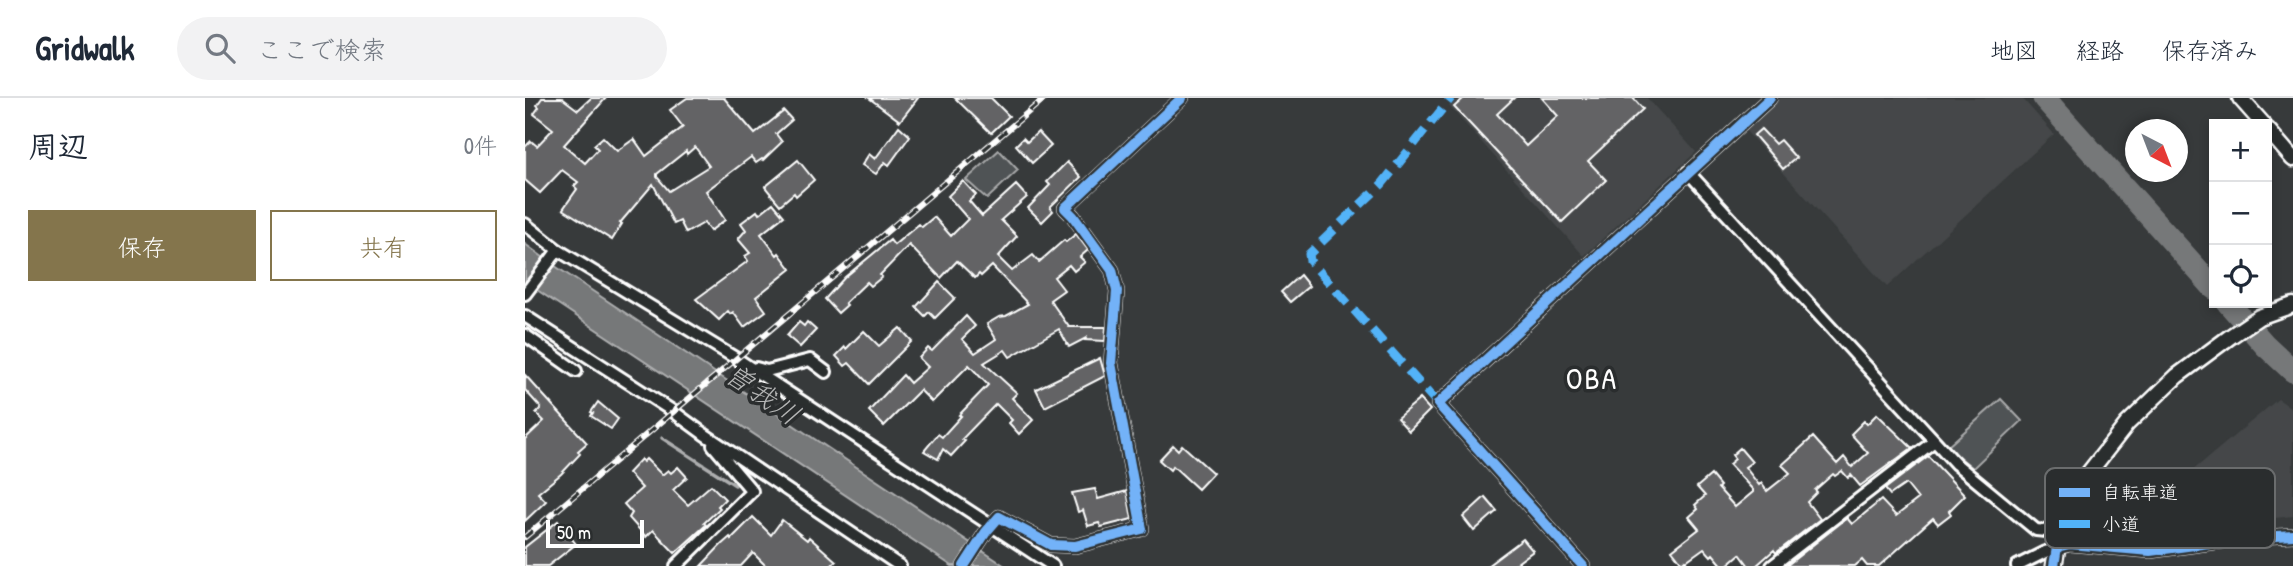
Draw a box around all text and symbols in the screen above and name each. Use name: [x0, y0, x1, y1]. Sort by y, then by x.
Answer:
search box: [177, 17, 667, 80]
text: Gridwalk: [35, 26, 135, 70]
icon: search: [201, 29, 239, 67]
text: ここで検索: [257, 32, 387, 67]
text: 地図: [1990, 34, 2038, 66]
text: 経路: [2076, 34, 2124, 66]
text: 保存済み: [2162, 34, 2258, 66]
north arrow: [2125, 119, 2188, 182]
map controls: [2209, 119, 2272, 308]
button: +: [2209, 119, 2272, 182]
text: 周辺: [28, 126, 88, 166]
text: 0件: [464, 130, 497, 161]
button: −: [2209, 182, 2272, 245]
button: 保存: [28, 210, 256, 281]
button: 共有: [270, 210, 497, 281]
button: locate: [2209, 245, 2272, 308]
water label: 曽我川: [718, 354, 808, 434]
district label: OBA: [1566, 358, 1618, 398]
legend: [2045, 468, 2275, 548]
text: 自転車道: [2102, 479, 2178, 505]
text: 小道: [2102, 511, 2140, 537]
scale bar: [546, 517, 644, 549]
text: 50 m: [557, 519, 591, 545]

